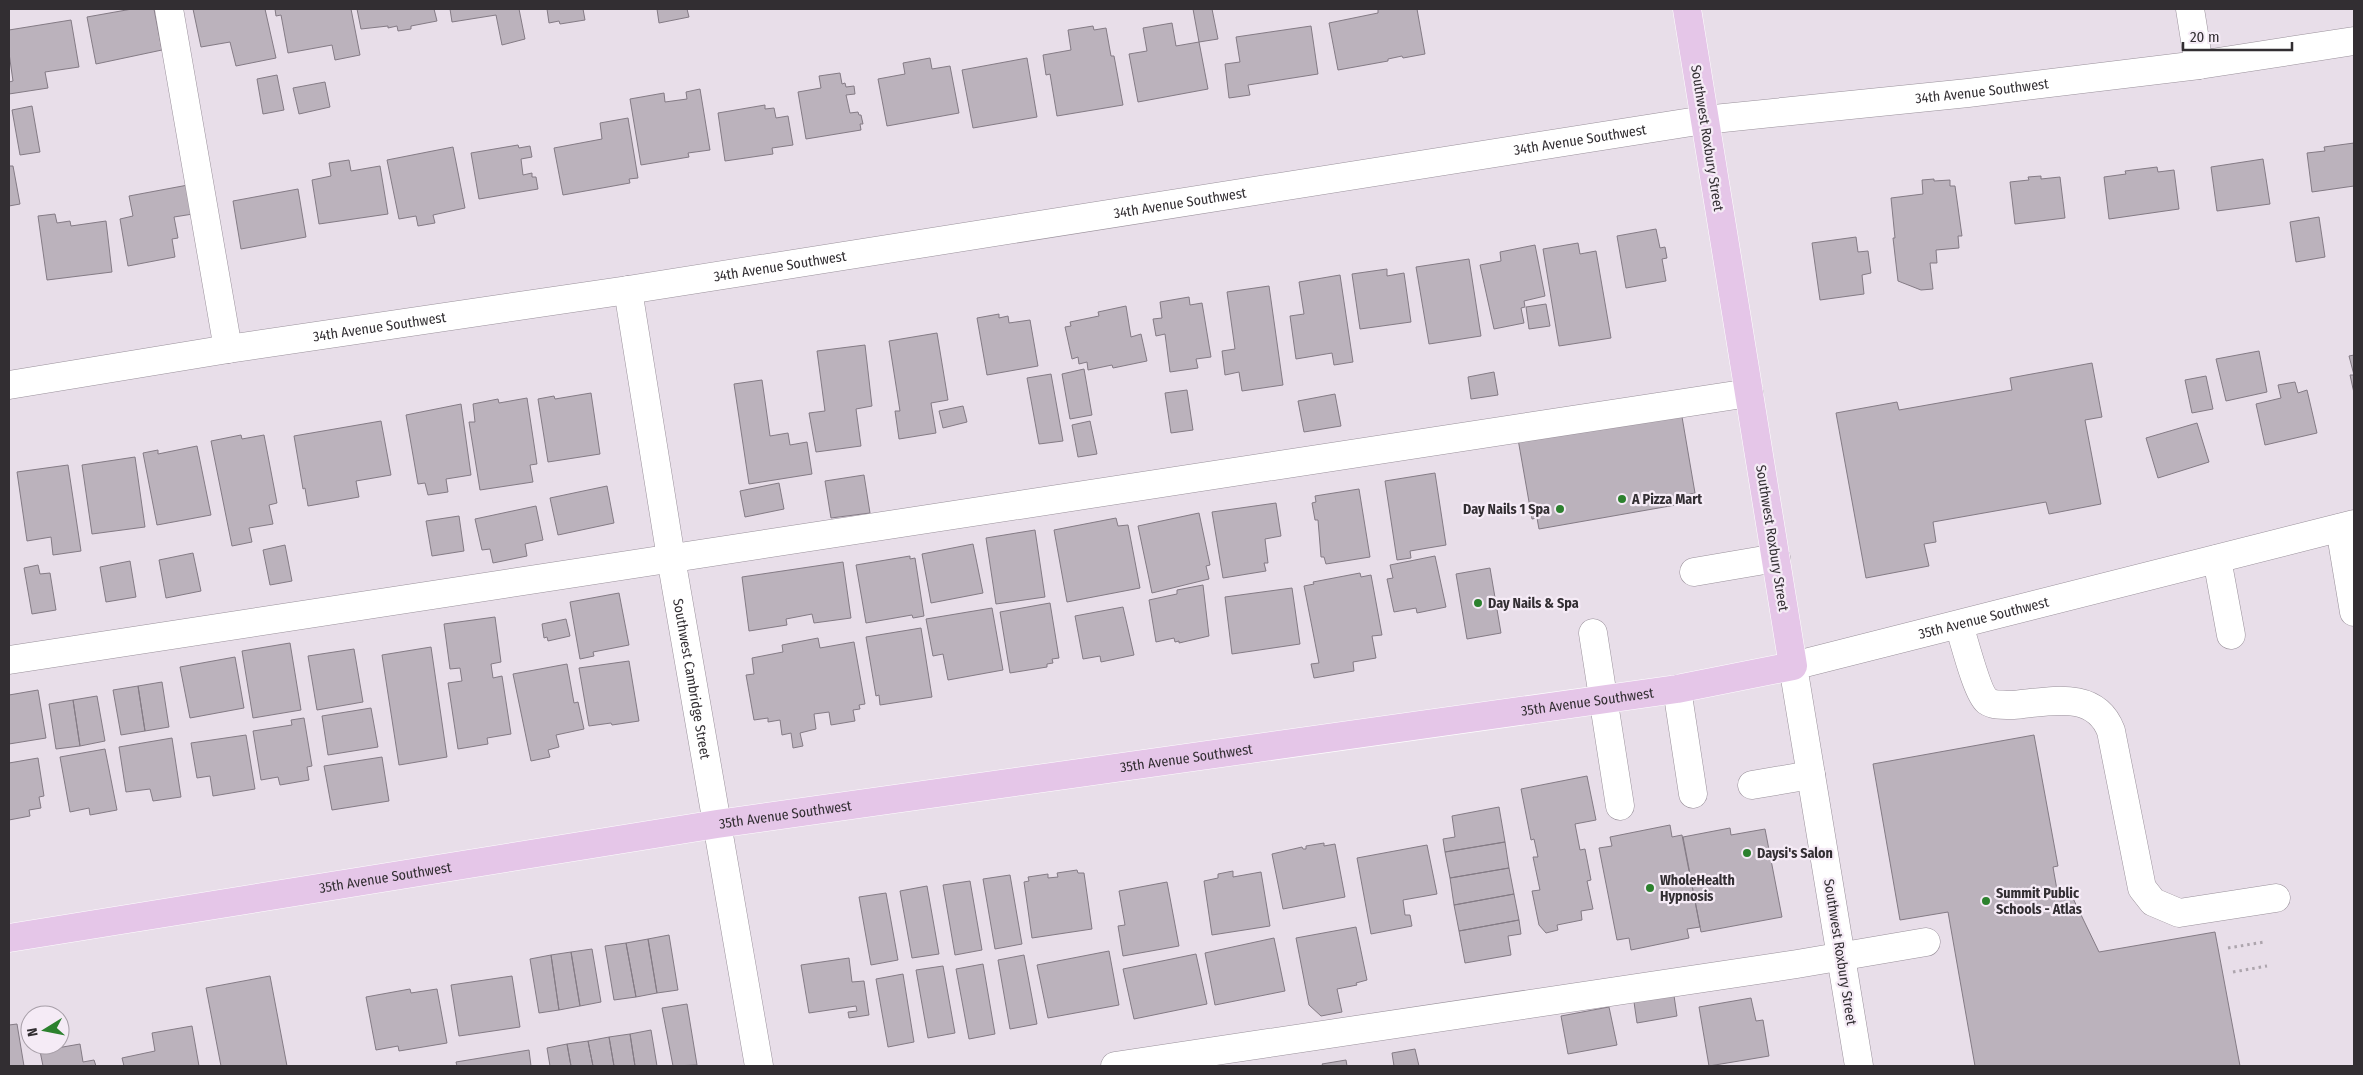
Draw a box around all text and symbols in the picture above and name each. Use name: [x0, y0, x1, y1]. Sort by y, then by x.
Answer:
scale bar: [2183, 20, 2292, 52]
text: 20 m: [2190, 28, 2220, 46]
street label: Southwest Roxbury Street: [1687, 64, 1727, 213]
street label: 34th Avenue Southwest: [1914, 75, 2050, 107]
street label: 34th Avenue Southwest: [1512, 121, 1648, 158]
street label: 34th Avenue Southwest: [1112, 184, 1248, 222]
street label: 34th Avenue Southwest: [712, 247, 848, 285]
street label: 34th Avenue Southwest: [312, 308, 447, 345]
street label: Southwest Roxbury Street: [1752, 464, 1792, 613]
place label: A Pizza Mart: [1631, 491, 1703, 508]
marker: A Pizza Mart: [1616, 493, 1628, 505]
place label: Day Nails 1 Spa: [1463, 501, 1550, 518]
marker: Day Nails 1 Spa: [1554, 503, 1566, 515]
street label: 35th Avenue Southwest: [1917, 593, 2051, 642]
place label: Day Nails & Spa: [1488, 595, 1579, 612]
street label: Southwest Cambridge Street: [670, 597, 714, 761]
marker: Day Nails & Spa: [1472, 597, 1484, 609]
street label: 35th Avenue Southwest: [1520, 684, 1655, 719]
street label: 35th Avenue Southwest: [1119, 740, 1254, 776]
street label: 35th Avenue Southwest: [718, 797, 853, 832]
place label: Daysi's Salon: [1757, 845, 1833, 862]
marker: Daysi's Salon: [1741, 847, 1753, 859]
street label: 35th Avenue Southwest: [318, 858, 453, 896]
place label: WholeHealth Hypnosis: [1660, 872, 1735, 905]
street label: Southwest Roxbury Street: [1820, 878, 1860, 1027]
marker: WholeHealth Hypnosis: [1644, 882, 1656, 894]
place label: Summit Public Schools - Atlas: [1996, 885, 2082, 918]
marker: Summit Public Schools - Atlas: [1980, 895, 1992, 907]
north arrow: [20, 1005, 70, 1055]
text: N: [24, 1027, 42, 1038]

